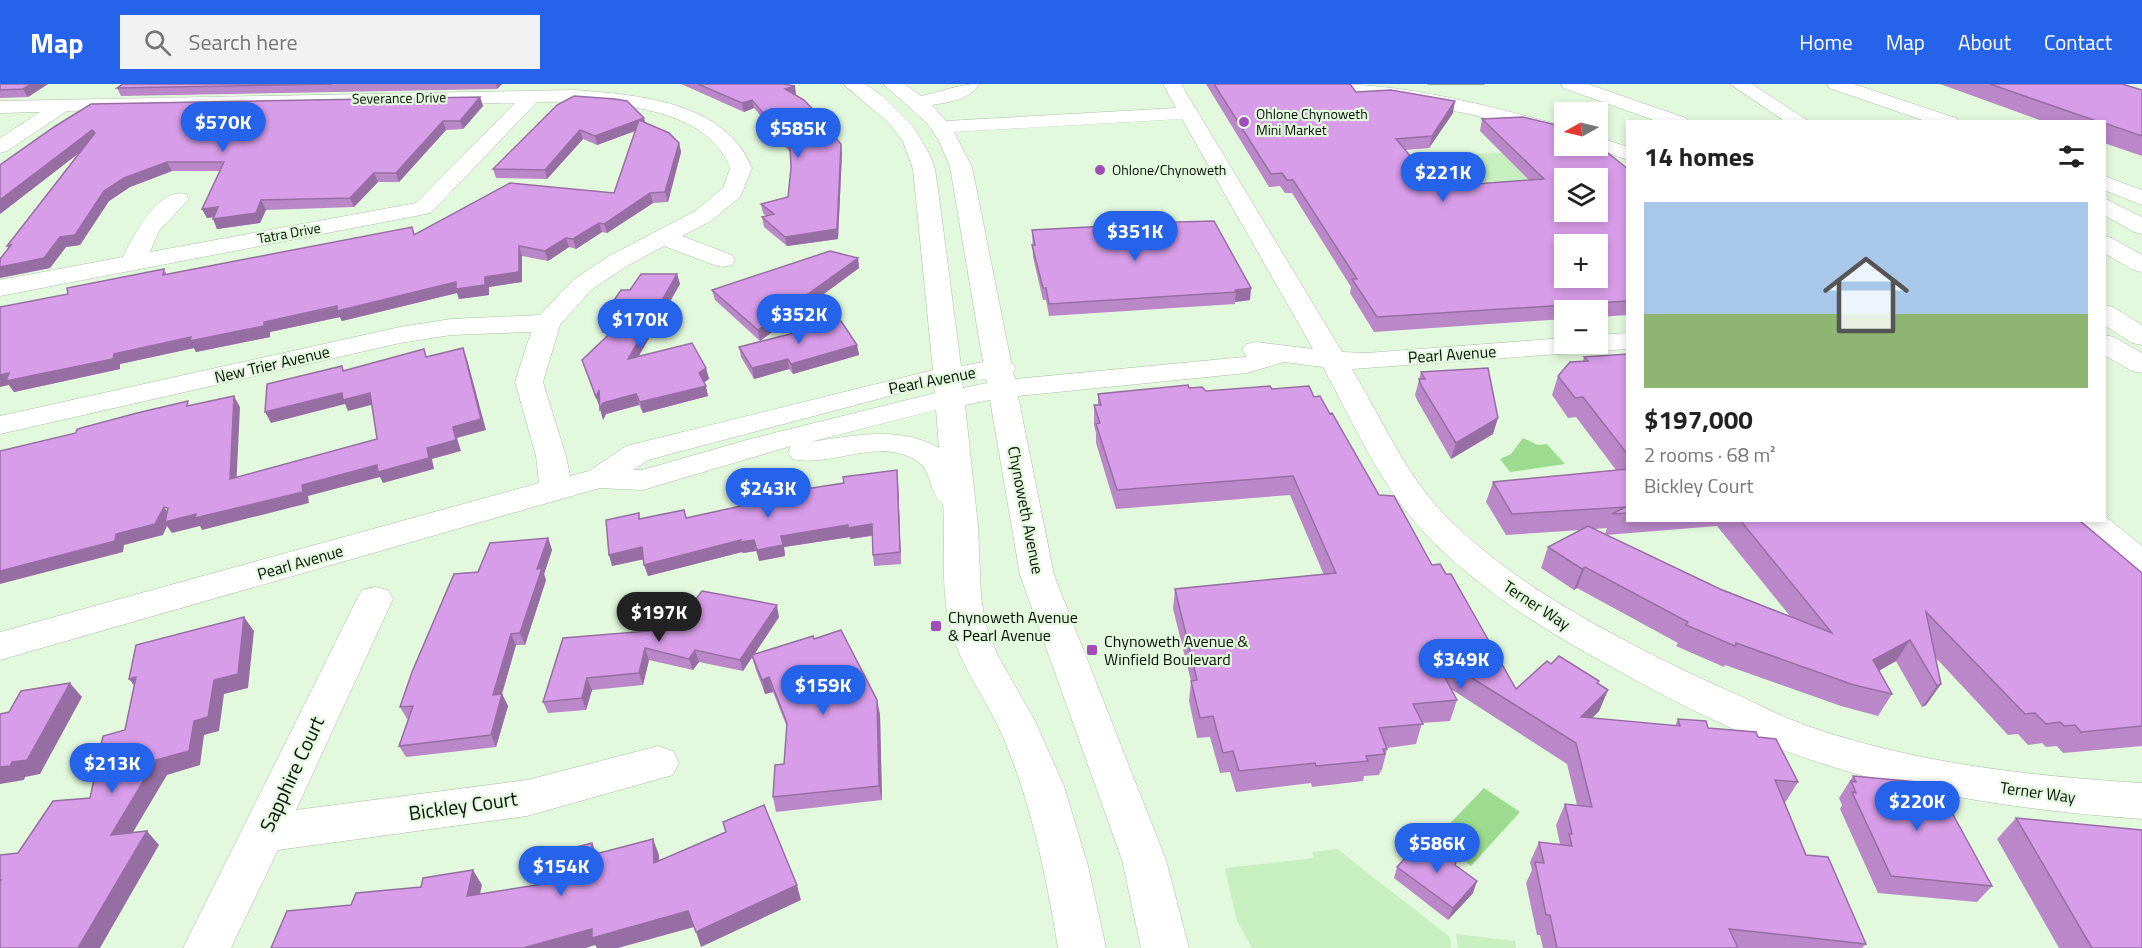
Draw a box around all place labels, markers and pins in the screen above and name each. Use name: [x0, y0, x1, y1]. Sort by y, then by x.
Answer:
pin: $570K: [181, 102, 265, 153]
place label: Ohlone Chynoweth Mini Market: [1256, 103, 1368, 140]
pin: $585K: [756, 108, 840, 159]
marker: Ohlone Chynoweth Mini Market: [1237, 115, 1251, 129]
pin: $221K: [1401, 152, 1485, 203]
place label: Ohlone/Chynoweth: [1112, 159, 1226, 180]
marker: Ohlone/Chynoweth: [1093, 163, 1107, 177]
pin: $351K: [1093, 211, 1177, 262]
pin: $352K: [757, 294, 841, 345]
pin: $170K: [598, 299, 682, 350]
pin: $243K: [726, 468, 810, 519]
pin: $197K: [617, 592, 701, 643]
place label: Chynoweth Avenue & Pearl Avenue: [948, 605, 1078, 647]
marker: Chynoweth Avenue & Pearl Avenue: [929, 619, 943, 633]
place label: Chynoweth Avenue & Winfield Boulevard: [1104, 629, 1248, 671]
pin: $349K: [1419, 639, 1503, 690]
marker: Chynoweth Avenue & Winfield Boulevard: [1085, 643, 1099, 657]
pin: $159K: [781, 665, 865, 716]
pin: $213K: [70, 743, 154, 794]
pin: $220K: [1875, 781, 1959, 832]
pin: $586K: [1395, 823, 1479, 874]
pin: $154K: [519, 846, 603, 897]

